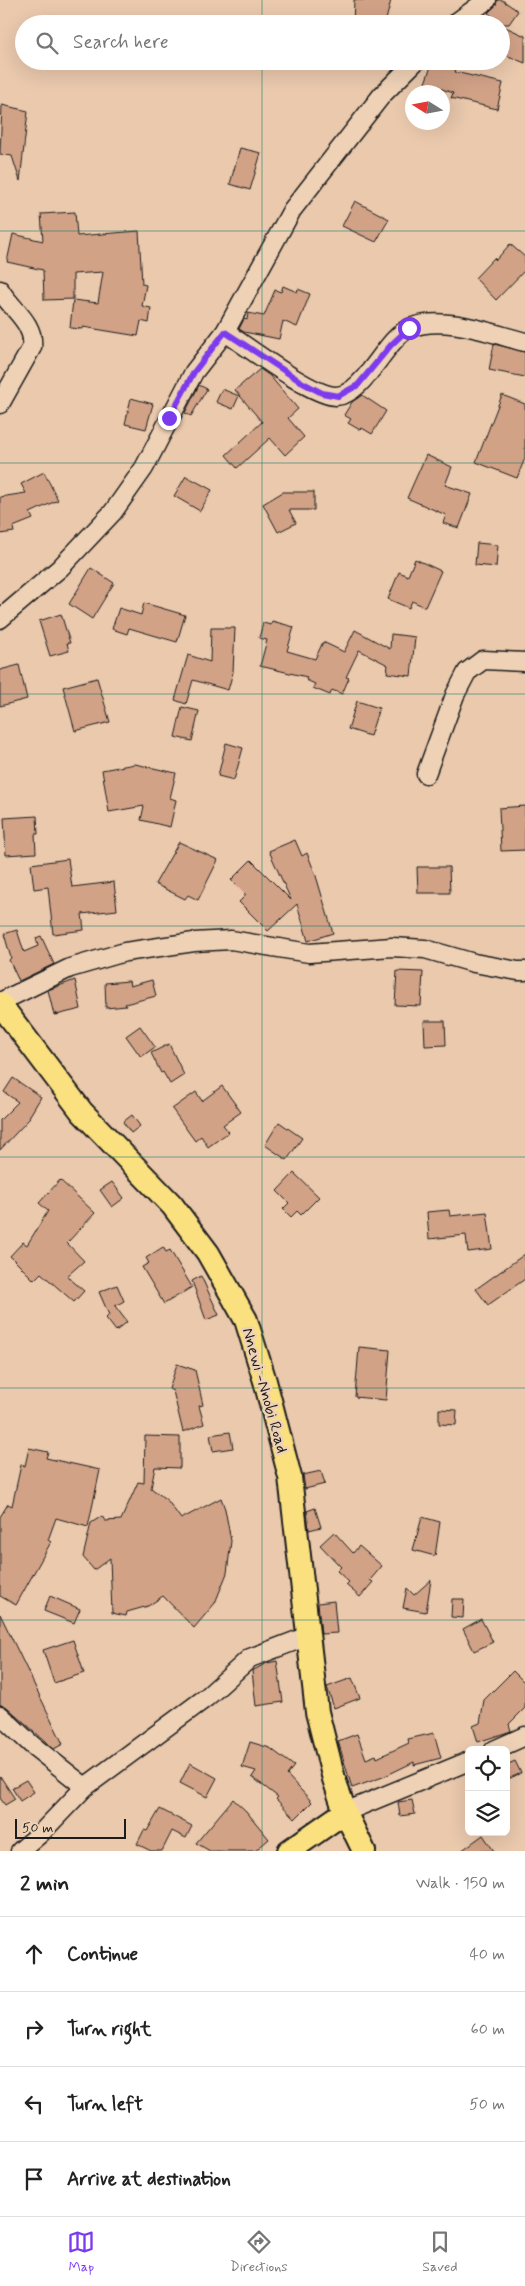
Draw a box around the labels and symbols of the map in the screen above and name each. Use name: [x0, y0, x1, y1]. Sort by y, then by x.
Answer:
north arrow: [405, 85, 450, 130]
route start: [398, 317, 421, 340]
route end: [158, 407, 181, 430]
street label: Nnewi -Nnobi Road: [237, 1325, 292, 1456]
scale bar: [15, 1816, 126, 1839]

